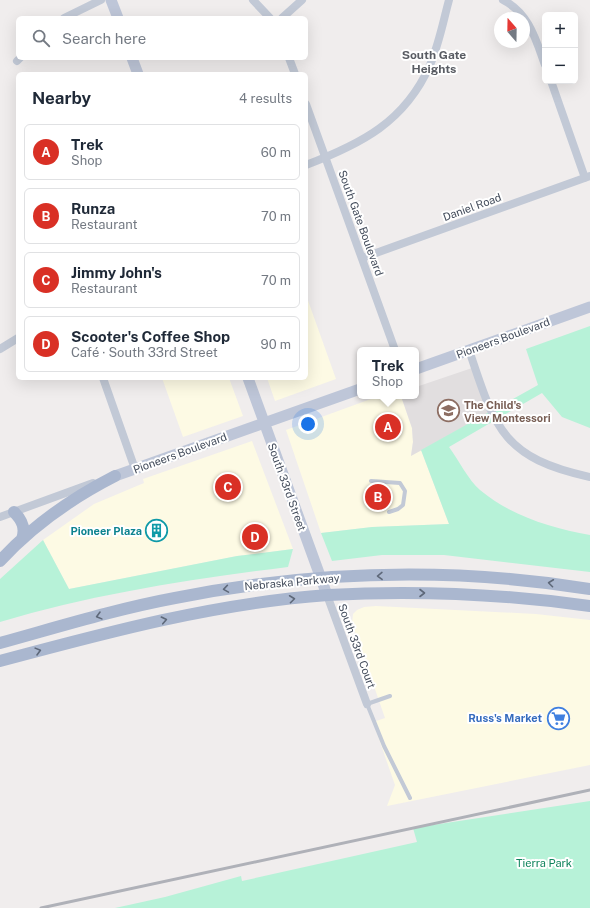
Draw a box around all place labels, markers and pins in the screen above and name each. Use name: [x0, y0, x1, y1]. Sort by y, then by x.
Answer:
school or university icon: The Child's View Montessori: [435, 398, 461, 424]
place label: The Child's View Montessori: [464, 399, 551, 424]
pin: A: [375, 412, 401, 442]
pin: C: [215, 472, 241, 502]
pin: B: [365, 482, 391, 512]
building icon: Pioneer Plaza: [144, 518, 170, 544]
pin: D: [242, 522, 268, 552]
place label: Pioneer Plaza: [71, 525, 142, 537]
supermarket icon: Russ's Market: [545, 705, 571, 731]
place label: Russ's Market: [468, 712, 542, 724]

